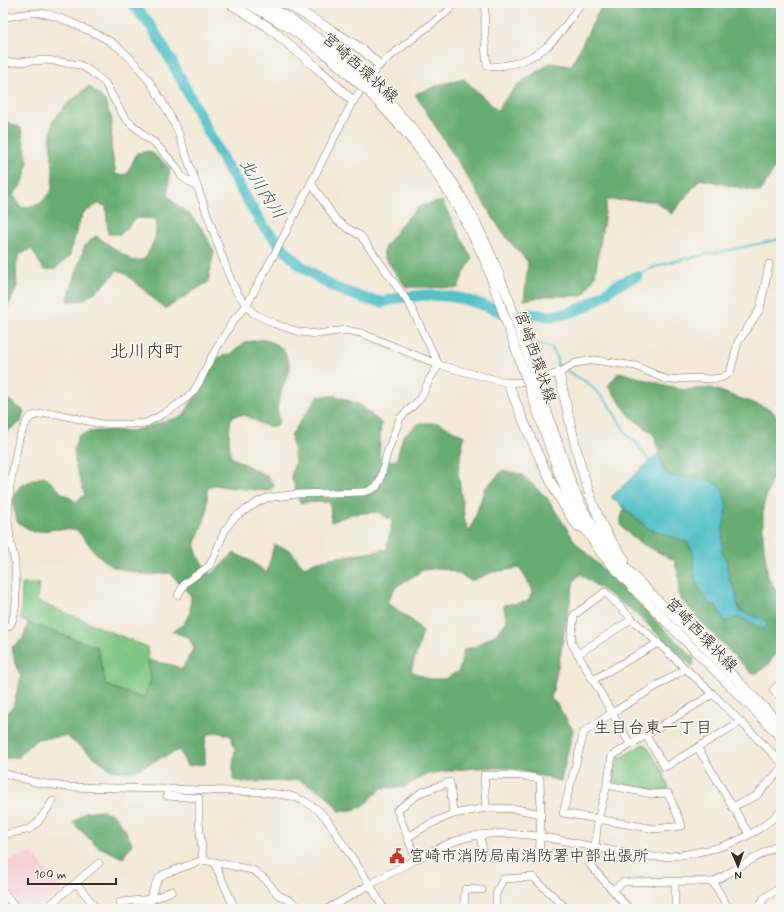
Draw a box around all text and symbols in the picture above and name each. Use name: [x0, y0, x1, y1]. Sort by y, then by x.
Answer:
street label: 宮崎西環状線: [317, 28, 403, 108]
water label: 北川内川: [234, 154, 290, 224]
street label: 宮崎西環状線: [509, 308, 561, 406]
district label: 北川内町: [110, 340, 182, 364]
street label: 宮崎西環状線: [660, 593, 742, 677]
district label: 生目台東一丁目: [594, 717, 713, 739]
place label: 宮崎市消防局南消防署中部出張所: [409, 846, 649, 867]
north arrow: [718, 846, 758, 886]
public building icon: 宮崎市消防局南消防署中部出張所: [388, 847, 406, 865]
scale bar: [28, 860, 116, 886]
text: 100 m: [34, 867, 66, 883]
text: N: [734, 868, 742, 882]

